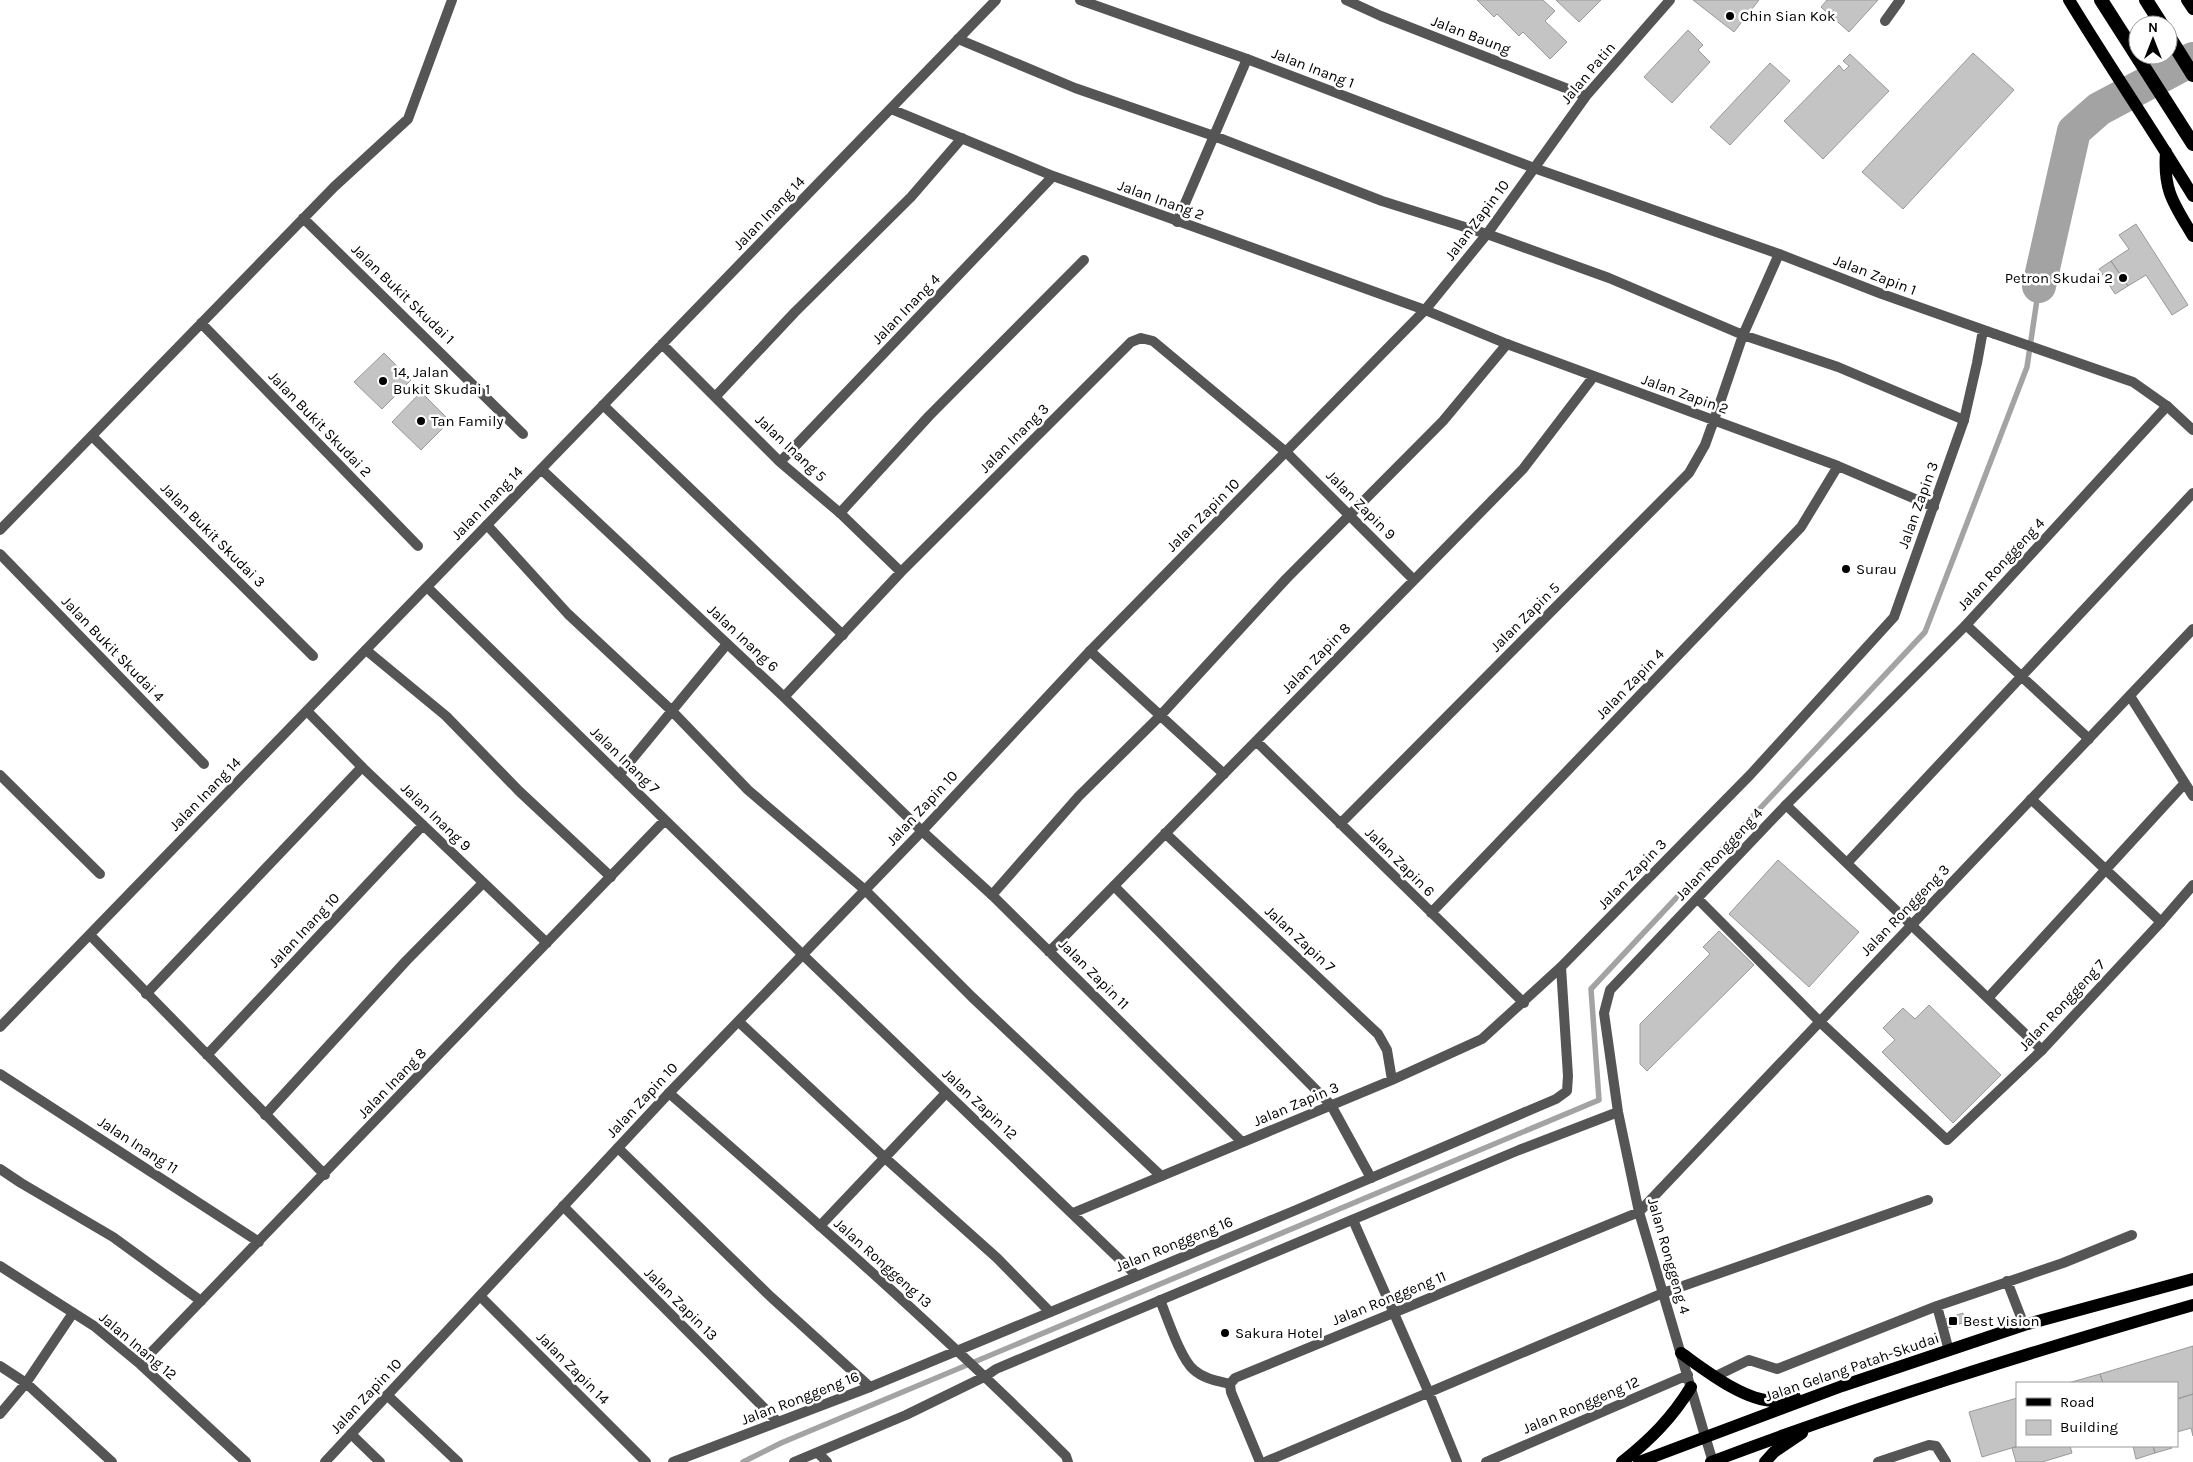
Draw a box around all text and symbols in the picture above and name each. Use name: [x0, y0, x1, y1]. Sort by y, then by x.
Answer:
place label: Chin Sian Kok: [1740, 7, 1836, 25]
marker: Chin Sian Kok: [1724, 10, 1736, 22]
street label: Jalan Baung: [1429, 12, 1514, 59]
north arrow: [2128, 15, 2178, 65]
text: N: [2148, 19, 2158, 36]
street label: Jalan Patin: [1557, 38, 1619, 108]
street label: Jalan Inang 1: [1269, 44, 1357, 92]
street label: Jalan Inang 14: [729, 172, 809, 254]
street label: Jalan Inang 2: [1115, 176, 1207, 224]
street label: Jalan Zapin 10: [1441, 176, 1513, 264]
street label: Jalan Bukit Skudai 1: [348, 240, 458, 348]
street label: Jalan Zapin 1: [1831, 251, 1919, 299]
place label: Petron Skudai 2: [2005, 269, 2113, 287]
street label: Jalan Inang 4: [868, 270, 944, 348]
marker: Petron Skudai 2: [2117, 272, 2129, 284]
place label: 14, Jalan Bukit Skudai 1: [393, 363, 490, 398]
street label: Jalan Bukit Skudai 2: [265, 367, 375, 481]
street label: Jalan Zapin 2: [1639, 370, 1731, 418]
marker: 14, Jalan Bukit Skudai 1: [377, 375, 389, 387]
street label: Jalan Inang 3: [976, 400, 1052, 476]
street label: Jalan Inang 5: [752, 411, 830, 485]
place label: Tan Family: [431, 412, 504, 430]
marker: Tan Family: [415, 415, 427, 427]
street label: Jalan Zapin 3: [1894, 459, 1942, 551]
street label: Jalan Inang 14: [447, 462, 527, 544]
street label: Jalan Zapin 9: [1322, 466, 1400, 544]
street label: Jalan Zapin 10: [1163, 475, 1243, 555]
street label: Jalan Bukit Skudai 3: [157, 479, 269, 591]
street label: Jalan Ronggeng 4: [1954, 514, 2049, 614]
place label: Surau: [1856, 560, 1897, 578]
marker: Surau: [1840, 563, 1852, 575]
street label: Jalan Zapin 5: [1487, 579, 1563, 655]
street label: Jalan Bukit Skudai 4: [58, 592, 169, 706]
street label: Jalan Inang 6: [704, 601, 782, 675]
street label: Jalan Zapin 8: [1278, 619, 1354, 697]
street label: Jalan Zapin 4: [1592, 645, 1668, 723]
street label: Jalan Inang 7: [587, 723, 663, 797]
street label: Jalan Inang 14: [165, 753, 245, 835]
street label: Jalan Zapin 10: [883, 767, 961, 849]
street label: Jalan Inang 9: [397, 779, 475, 855]
street label: Jalan Ronggeng 4: [1672, 804, 1767, 904]
street label: Jalan Zapin 6: [1361, 823, 1439, 901]
street label: Jalan Zapin 3: [1594, 835, 1670, 913]
street label: Jalan Ronggeng 3: [1857, 860, 1953, 960]
street label: Jalan Inang 10: [265, 889, 343, 971]
street label: Jalan Zapin 7: [1261, 902, 1339, 976]
street label: Jalan Zapin 11: [1055, 935, 1133, 1013]
street label: Jalan Ronggeng 7: [2015, 955, 2109, 1055]
street label: Jalan Inang 8: [354, 1044, 430, 1122]
street label: Jalan Zapin 10: [603, 1059, 681, 1141]
street label: Jalan Zapin 12: [939, 1065, 1021, 1143]
street label: Jalan Zapin 3: [1250, 1078, 1342, 1130]
street label: Jalan Inang 11: [95, 1112, 181, 1178]
street label: Jalan Ronggeng 4: [1644, 1196, 1694, 1317]
street label: Jalan Ronggeng 16: [1113, 1212, 1235, 1276]
street label: Jalan Ronggeng 13: [830, 1214, 936, 1312]
street label: Jalan Zapin 13: [641, 1264, 721, 1344]
street label: Jalan Ronggeng 11: [1329, 1267, 1449, 1329]
street label: Jalan Inang 12: [96, 1308, 180, 1384]
place label: Best Vision: [1963, 1312, 2040, 1330]
marker: Best Vision: [1947, 1315, 1959, 1327]
place label: Sakura Hotel: [1235, 1324, 1323, 1342]
marker: Sakura Hotel: [1219, 1327, 1231, 1339]
street label: Jalan Zapin 14: [533, 1328, 614, 1409]
street label: Jalan Gelang Patah-Skudai: [1762, 1329, 1942, 1405]
street label: Jalan Zapin 10: [327, 1355, 405, 1437]
street label: Jalan Ronggeng 16: [738, 1367, 862, 1429]
street label: Jalan Ronggeng 12: [1520, 1372, 1642, 1438]
legend: [2016, 1382, 2178, 1447]
text: Road: [2060, 1393, 2095, 1411]
text: Building: [2060, 1418, 2118, 1436]

